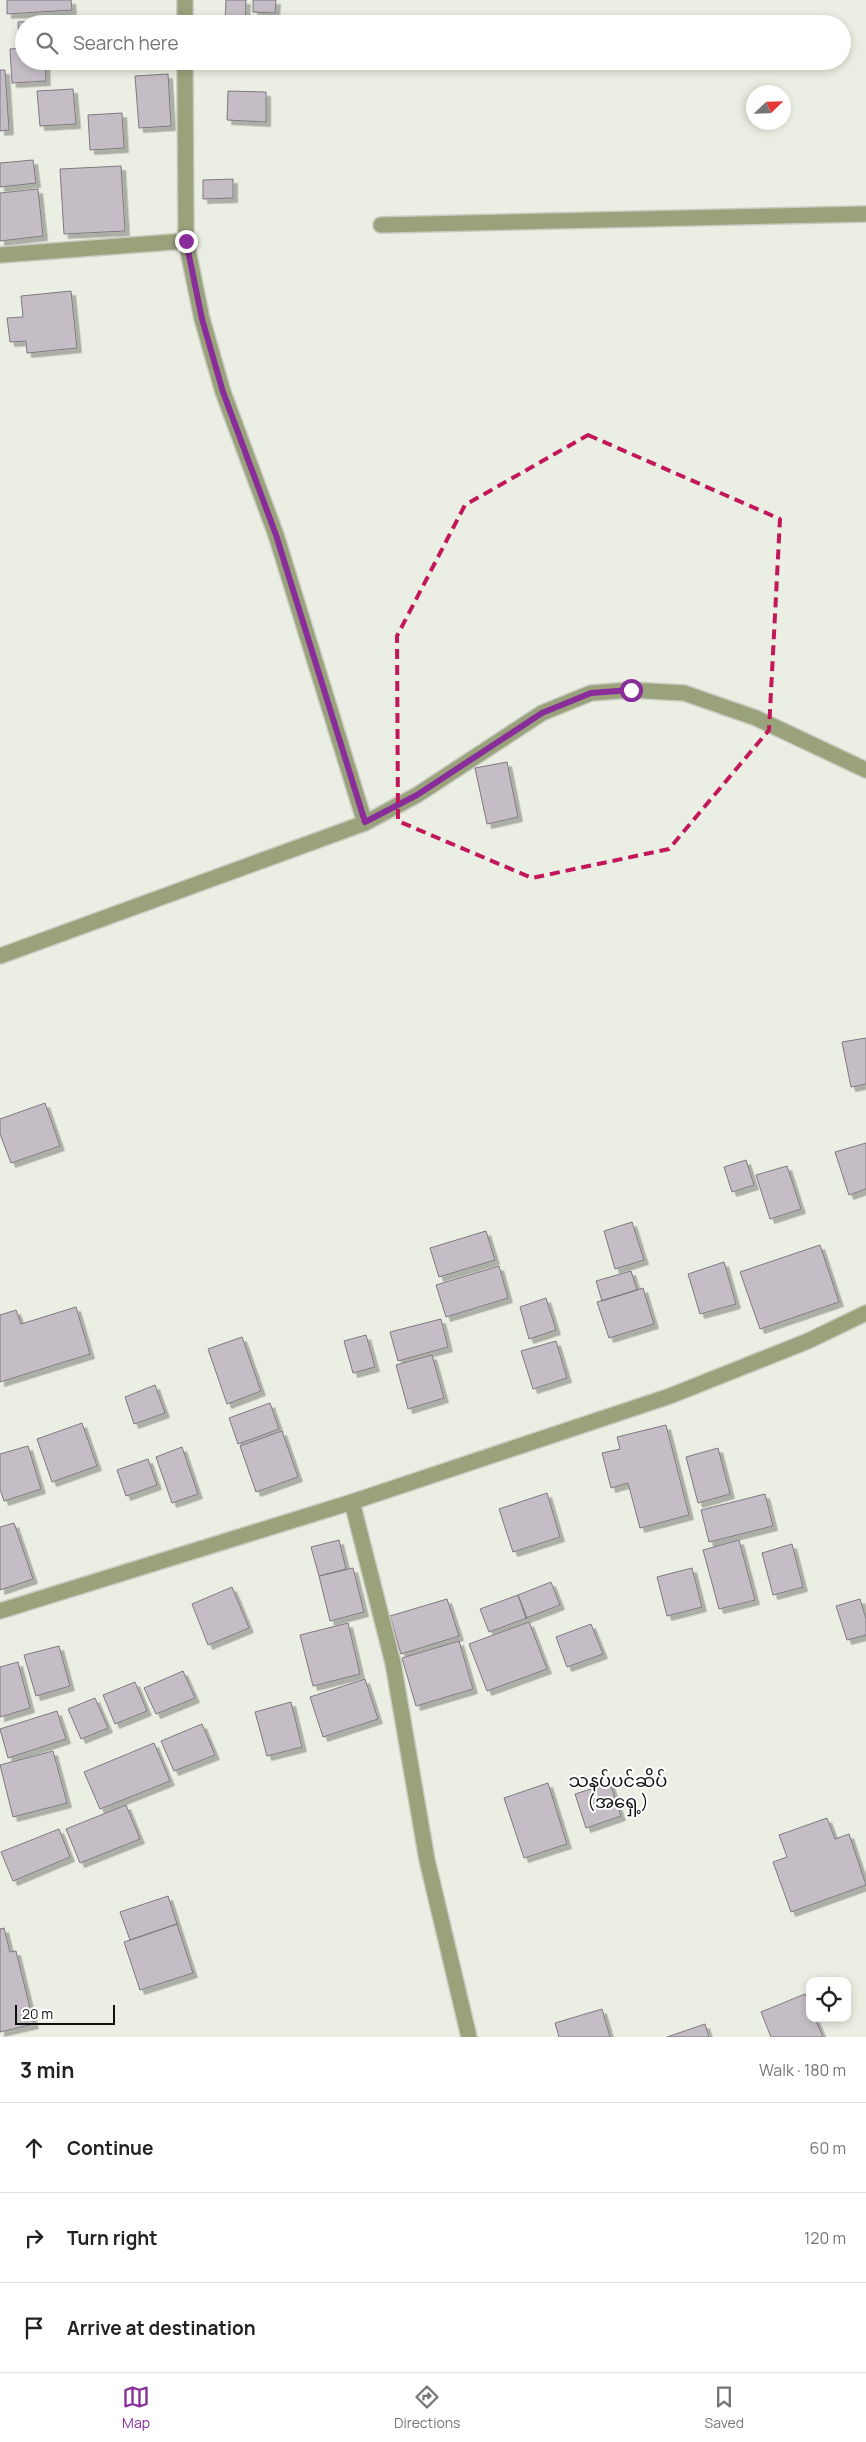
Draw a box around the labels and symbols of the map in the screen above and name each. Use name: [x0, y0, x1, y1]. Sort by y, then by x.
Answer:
north arrow: [746, 85, 791, 130]
route end: [175, 230, 198, 253]
route start: [620, 679, 643, 702]
district label: သနပ်ပင်ဆိပ် (အရှေ့): [568, 1767, 668, 1817]
scale bar: [15, 2002, 115, 2025]

